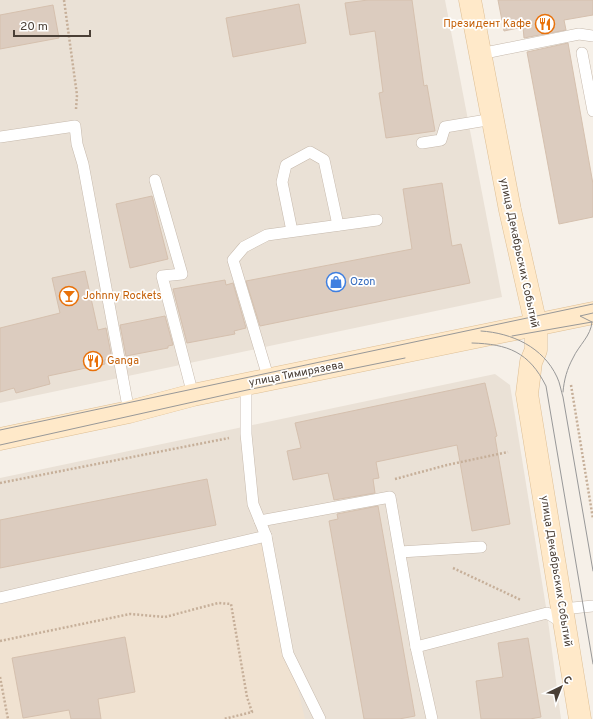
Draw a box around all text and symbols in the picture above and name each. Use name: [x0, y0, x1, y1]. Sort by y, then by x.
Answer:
scale bar: [14, 12, 90, 38]
restaurant icon: Президент Кафе: [534, 13, 556, 35]
place label: Президент Кафе: [443, 17, 531, 31]
text: 20 m: [20, 19, 48, 35]
street label: улица Декабрьских Событий: [496, 177, 542, 329]
shop icon: Ozon: [325, 271, 347, 293]
place label: Ozon: [350, 275, 376, 289]
bar icon: Johnny Rockets: [58, 285, 80, 307]
place label: Johnny Rockets: [83, 289, 162, 303]
restaurant icon: Ganga: [82, 350, 104, 372]
place label: Ganga: [107, 354, 139, 368]
street label: улица Тимирязева: [248, 358, 345, 390]
street label: улица Декабрьских Событий: [537, 494, 575, 648]
north arrow: [541, 667, 581, 707]
text: С: [560, 673, 574, 688]

